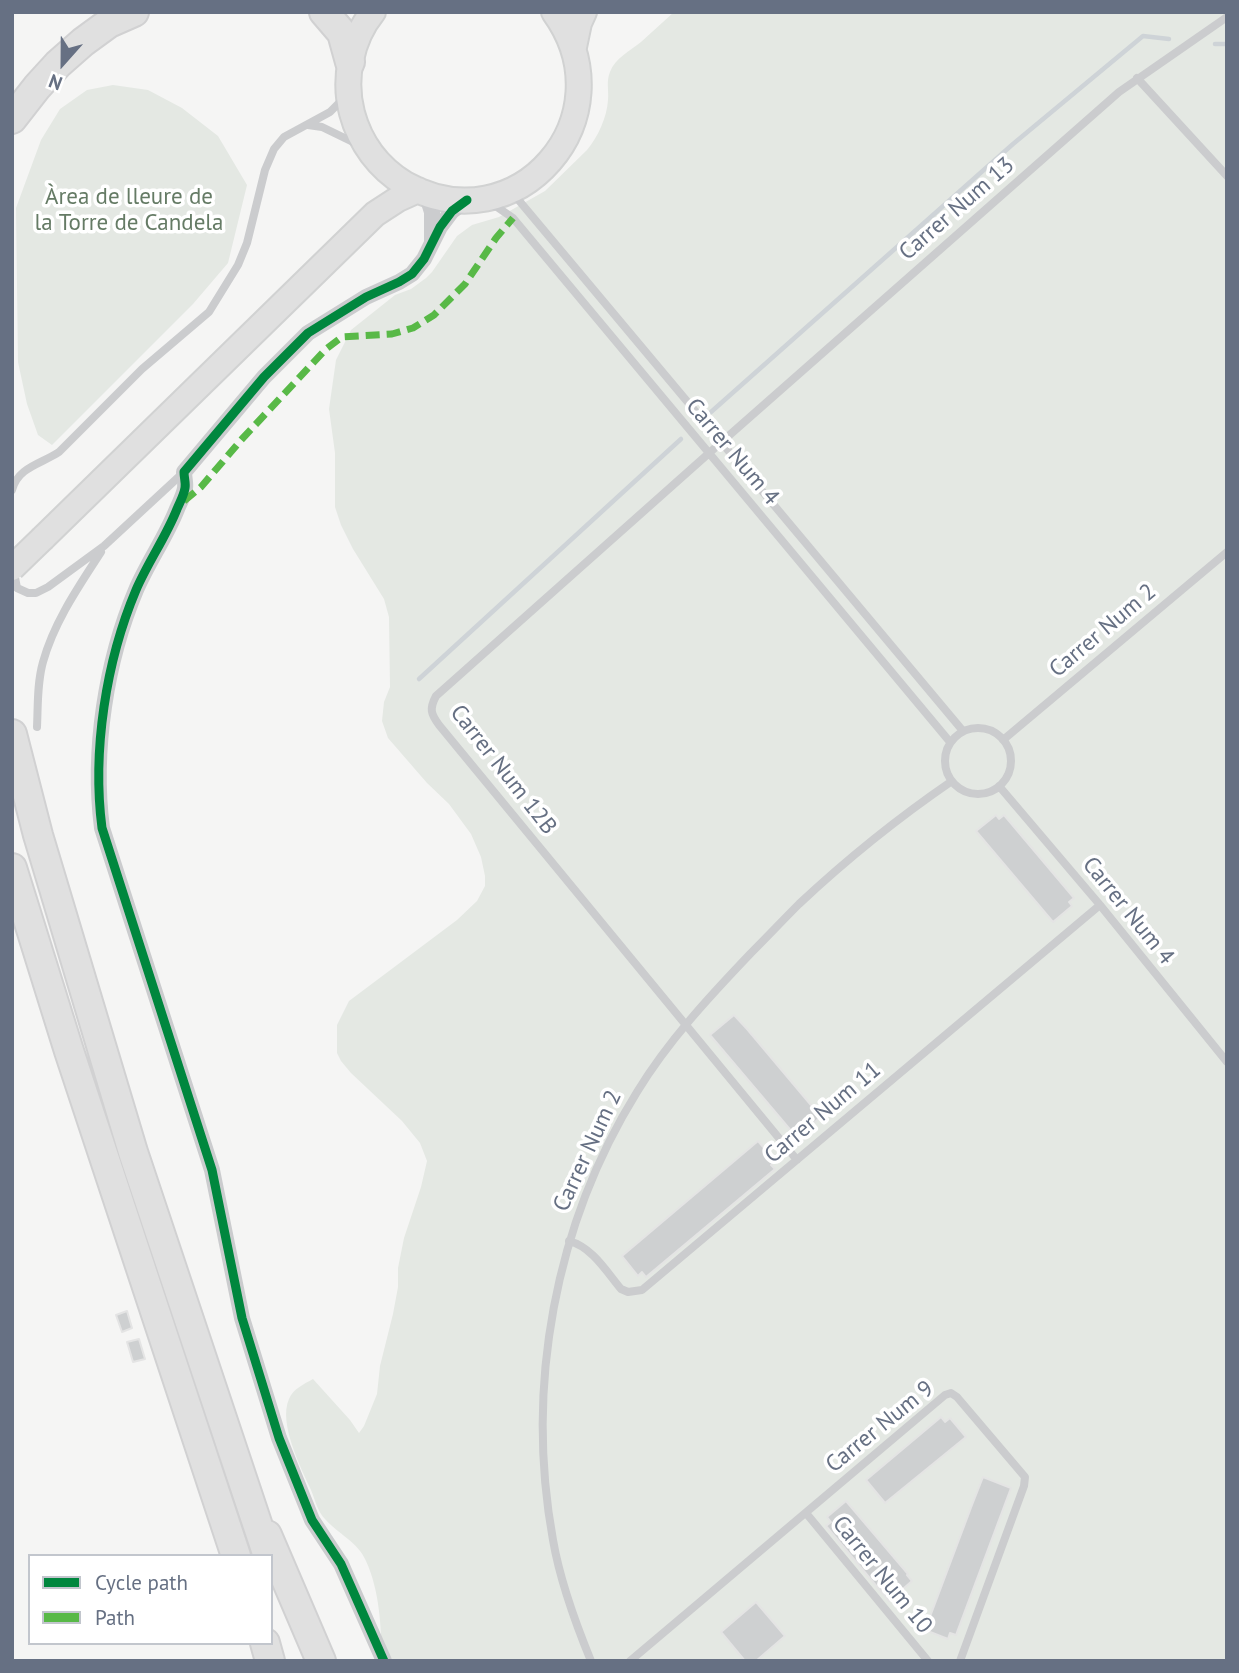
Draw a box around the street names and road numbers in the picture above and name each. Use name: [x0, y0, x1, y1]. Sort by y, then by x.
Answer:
street label: Carrer Num 13: [894, 152, 1020, 266]
street label: Carrer Num 4: [679, 393, 785, 511]
street label: Carrer Num 2: [1044, 578, 1162, 684]
street label: Carrer Num 12B: [444, 700, 562, 840]
street label: Carrer Num 4: [1076, 852, 1180, 970]
street label: Carrer Num 11: [759, 1056, 887, 1170]
street label: Carrer Num 2: [548, 1086, 628, 1216]
street label: Carrer Num 9: [821, 1375, 939, 1479]
street label: Carrer Num 10: [826, 1511, 938, 1639]

